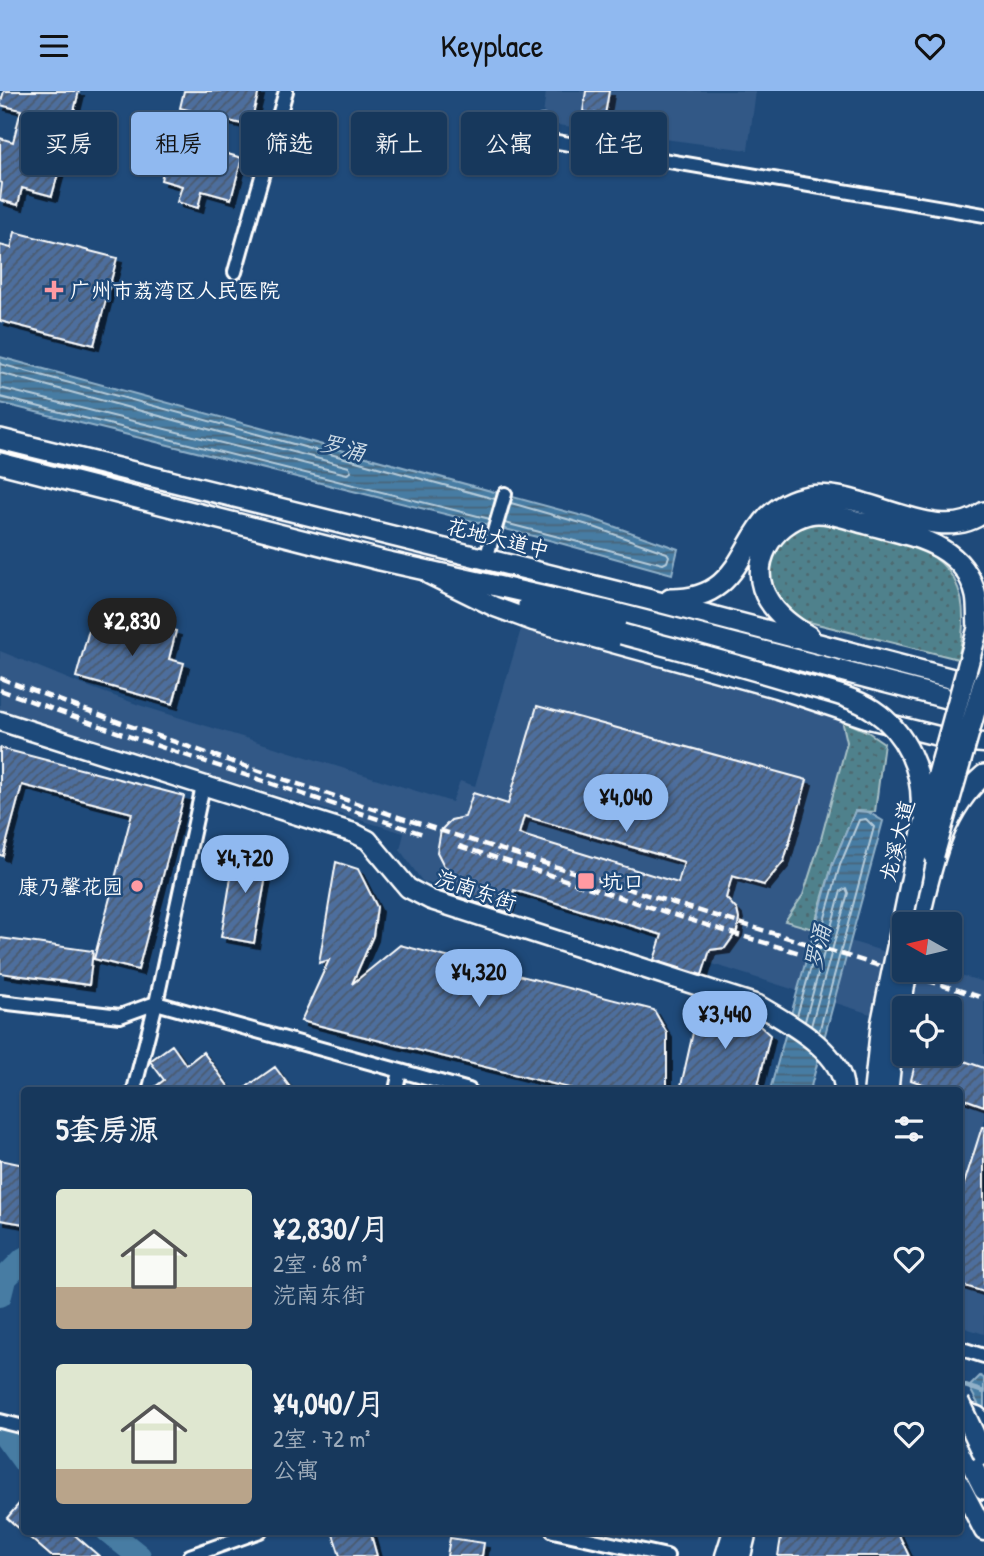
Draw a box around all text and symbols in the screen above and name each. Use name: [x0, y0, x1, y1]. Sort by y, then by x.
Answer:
text: Keyplace: [441, 24, 543, 67]
icon: menu: [35, 27, 73, 65]
icon: heart: [911, 27, 949, 65]
chip: 买房: [21, 112, 117, 175]
chip: 租房: [131, 112, 227, 175]
chip: 筛选: [241, 112, 337, 175]
chip: 新上: [351, 112, 447, 175]
chip: 公寓: [461, 112, 557, 175]
chip: 住宅: [571, 112, 667, 175]
place label: 广州市荔湾区人民医院: [70, 276, 280, 305]
marker: 广州市荔湾区人民医院: [44, 280, 64, 300]
water label: 罗涌: [317, 426, 370, 468]
street label: 花地大道中: [444, 511, 552, 565]
pin: ¥2,830: [75, 599, 189, 658]
text: ¥2,830: [104, 605, 160, 636]
pin: ¥4,040: [569, 775, 683, 834]
text: ¥4,040: [599, 781, 653, 812]
street label: 龙溪大道: [873, 797, 921, 885]
pin: ¥4,720: [188, 835, 302, 895]
text: ¥4,720: [217, 842, 273, 873]
street label: 浣南东街: [432, 863, 520, 917]
place label: 坑口: [602, 867, 644, 896]
marker: 坑口: [576, 871, 596, 891]
place label: 康乃馨花园: [18, 872, 123, 901]
marker: 康乃馨花园: [129, 878, 145, 894]
north arrow: [892, 912, 962, 982]
map controls: [892, 912, 962, 1066]
water label: 罗涌: [796, 920, 838, 973]
pin: ¥4,320: [422, 949, 536, 1009]
text: ¥4,320: [451, 956, 507, 987]
pin: ¥3,440: [668, 991, 782, 1051]
button: locate: [892, 996, 962, 1066]
text: ¥3,440: [698, 998, 752, 1029]
text: 5套房源: [56, 1109, 159, 1149]
icon: filters: [890, 1110, 928, 1148]
text: ¥2,830/月: [273, 1208, 390, 1248]
icon: home: [112, 1217, 196, 1301]
icon: heart: [890, 1240, 928, 1278]
text: 2室 · 68 m²: [273, 1248, 367, 1279]
text: 浣南东街: [273, 1279, 365, 1310]
text: ¥4,040/月: [273, 1383, 385, 1423]
icon: home: [112, 1392, 196, 1476]
icon: heart: [890, 1415, 928, 1453]
text: 2室 · 72 m²: [273, 1423, 370, 1454]
text: 公寓: [273, 1454, 319, 1485]

